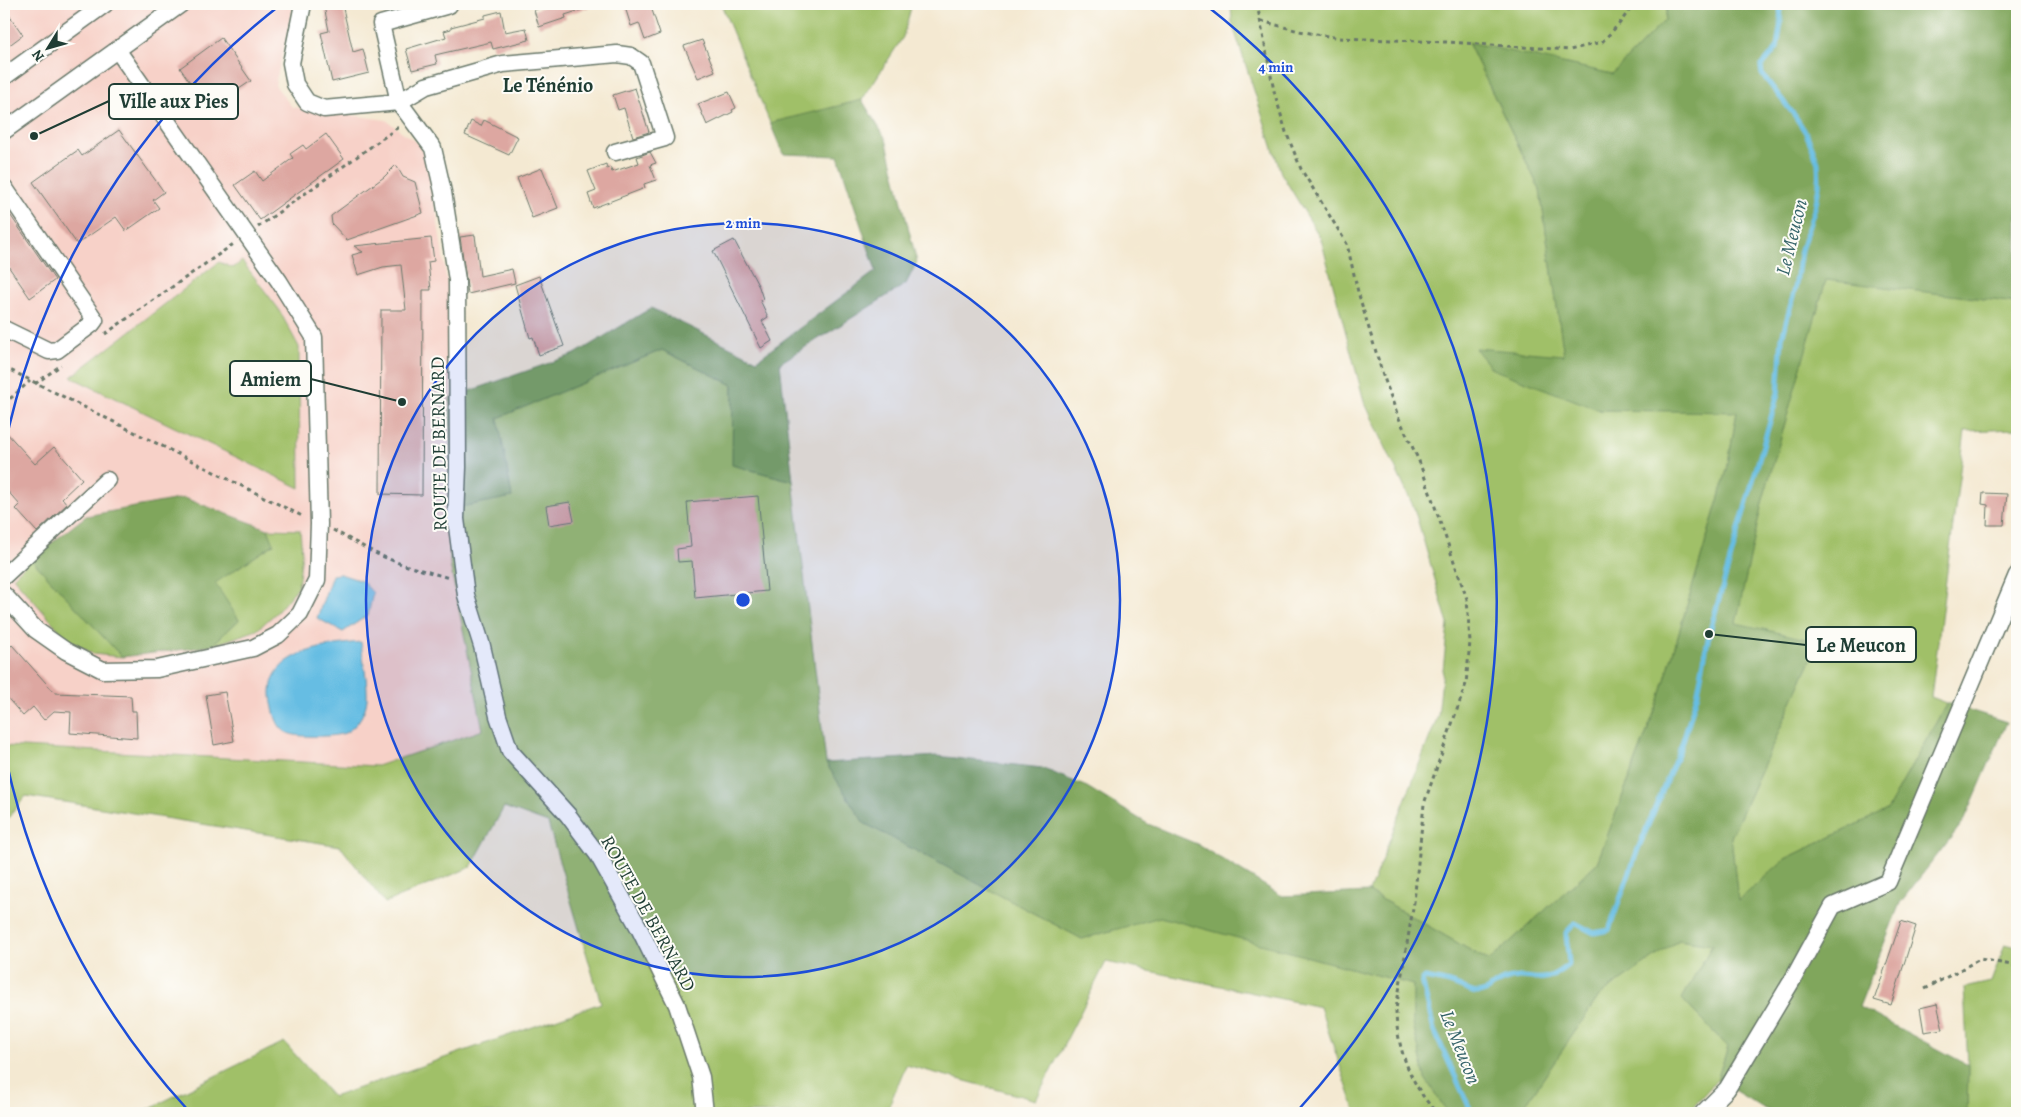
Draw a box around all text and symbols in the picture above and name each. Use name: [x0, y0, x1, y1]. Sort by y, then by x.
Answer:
north arrow: [22, 22, 72, 72]
text: N: [27, 46, 49, 65]
text: 4 min: [1258, 57, 1294, 77]
district label: Le Ténénio: [503, 72, 593, 99]
callout: Ville aux Pies: [109, 84, 238, 119]
text: Ville aux Pies: [118, 88, 229, 115]
water label: Le Meucon: [1769, 196, 1814, 278]
text: 2 min: [725, 213, 761, 233]
street label: ROUTE DE BERNARD: [424, 356, 454, 532]
callout: Amiem: [230, 361, 311, 396]
text: Amiem: [240, 366, 302, 393]
centre of rings: [734, 591, 752, 609]
callout: Le Meucon: [1806, 627, 1916, 662]
text: Le Meucon: [1816, 632, 1906, 659]
street label: ROUTE DE BERNARD: [594, 831, 702, 996]
water label: Le Meucon: [1433, 1006, 1488, 1088]

